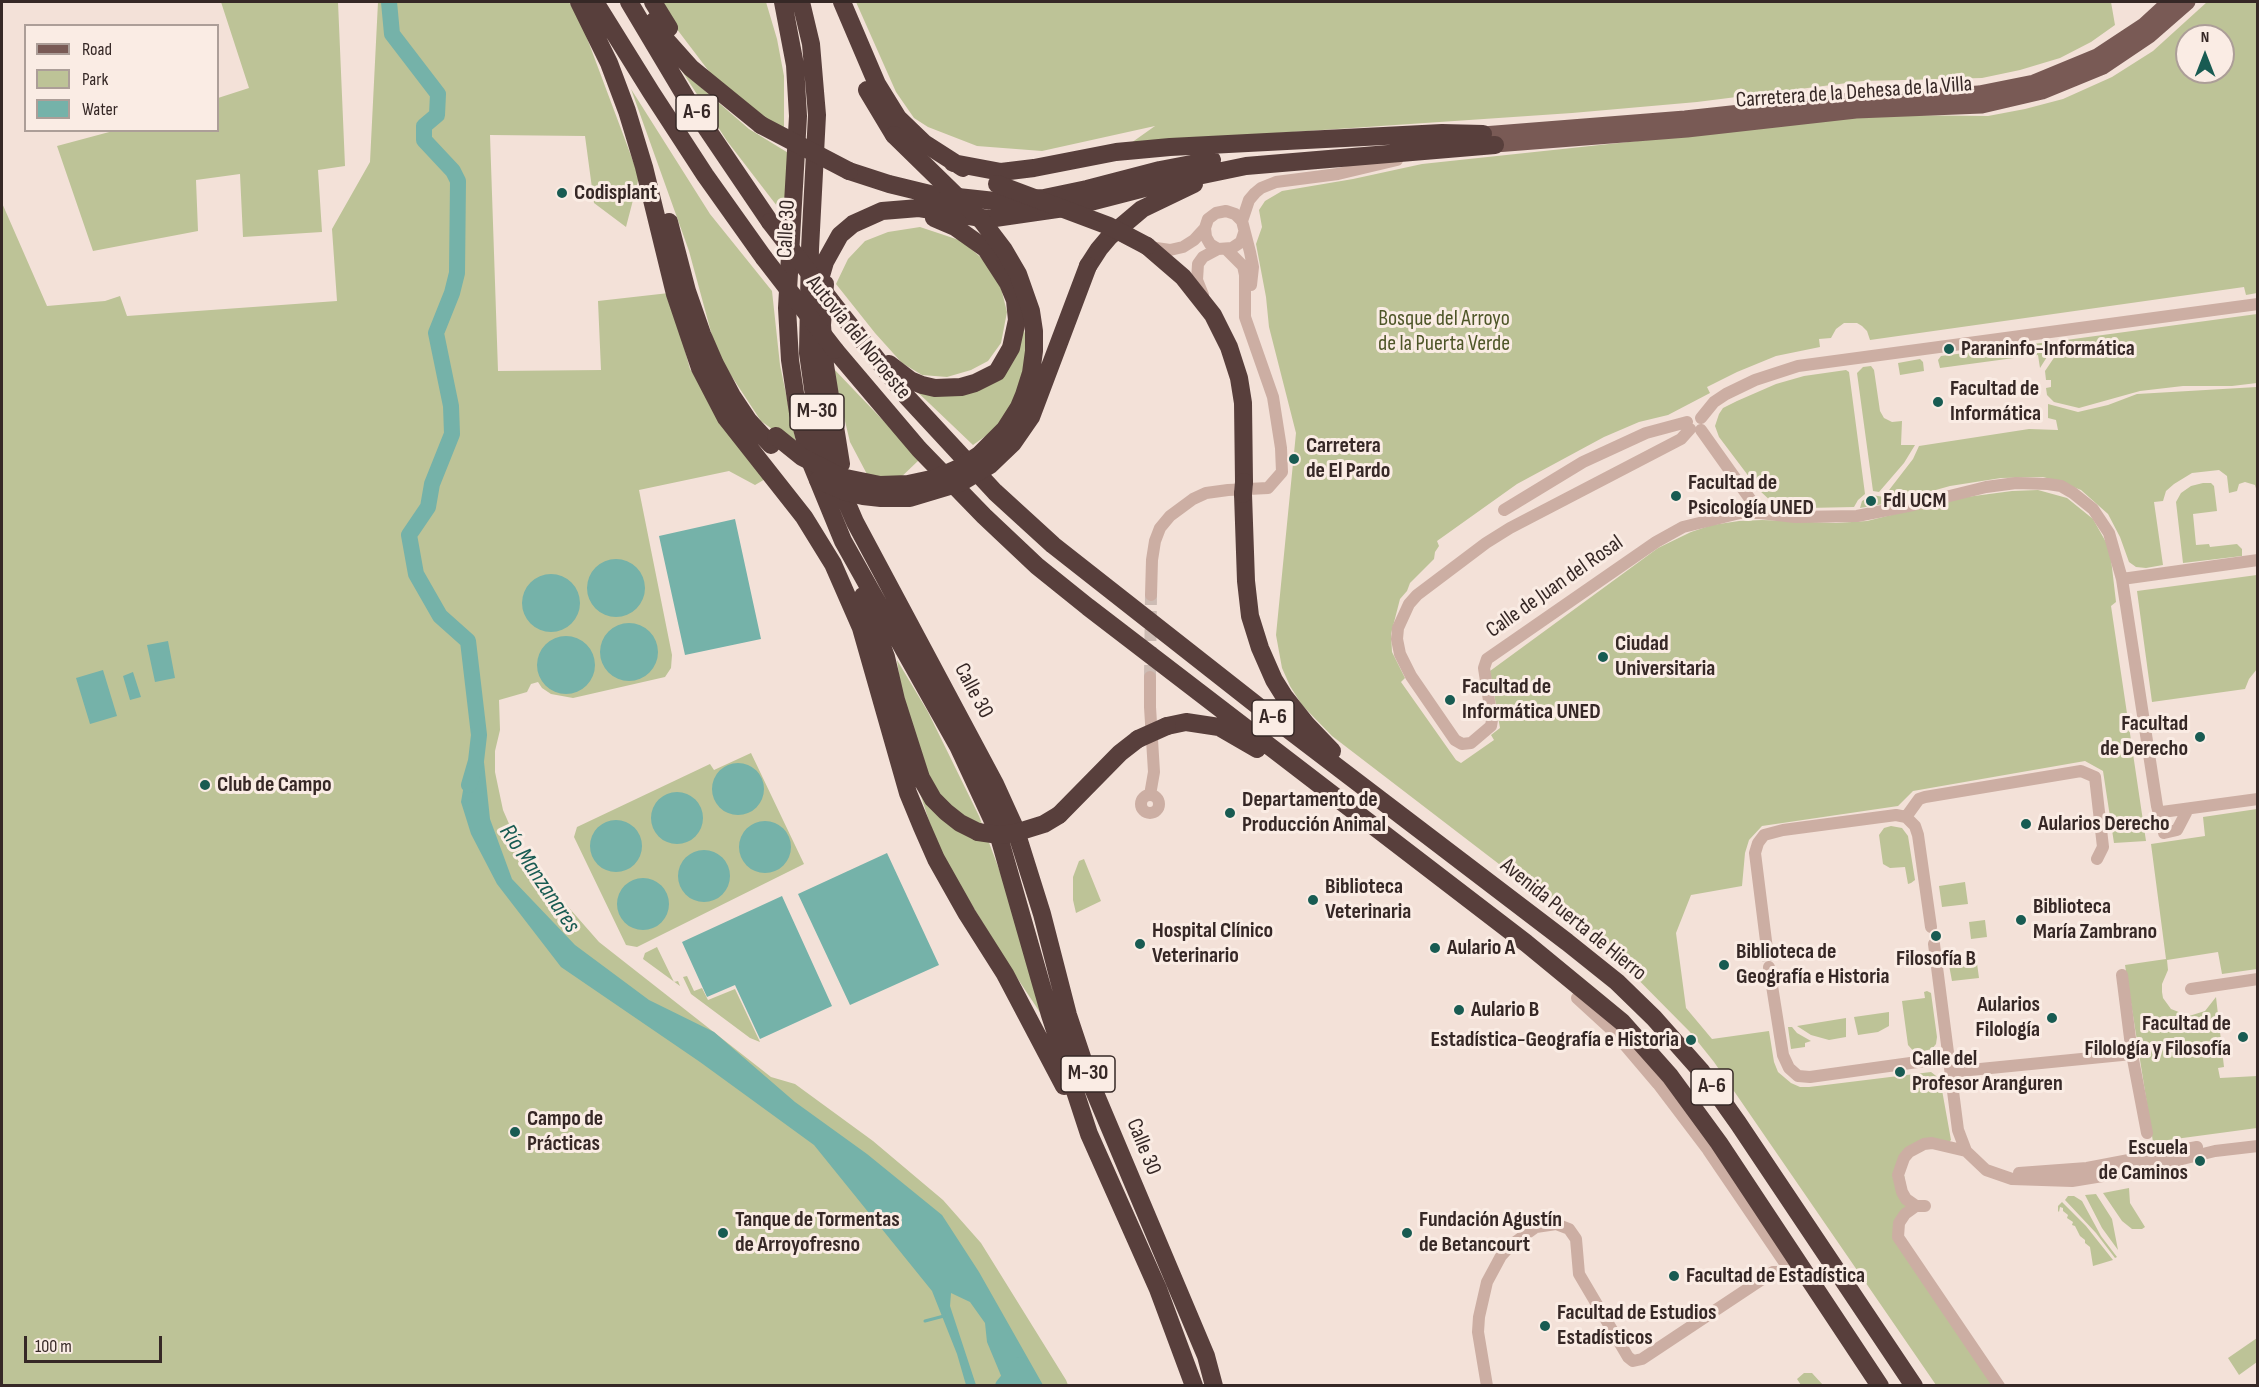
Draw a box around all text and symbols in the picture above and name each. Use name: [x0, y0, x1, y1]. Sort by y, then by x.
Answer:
legend: [24, 24, 219, 132]
north arrow: [2175, 24, 2235, 84]
text: N: [2201, 28, 2209, 47]
text: Road: [82, 39, 112, 60]
text: Park: [82, 69, 108, 90]
street label: Carretera de la Dehesa de la Villa: [1735, 72, 1973, 114]
road number: A-6: [676, 95, 718, 131]
text: Water: [82, 99, 118, 120]
place label: Codisplant: [574, 180, 657, 206]
marker: Codisplant: [555, 186, 569, 200]
street label: Calle 30: [772, 199, 802, 259]
street label: Autovía del Noroeste: [800, 271, 916, 405]
park label: Bosque del Arroyo de la Puerta Verde: [1378, 306, 1510, 358]
place label: Paraninfo-Informática: [1961, 336, 2135, 362]
marker: Paraninfo-Informática: [1942, 342, 1956, 356]
place label: Facultad de Informática: [1950, 376, 2041, 428]
road number: M-30: [790, 394, 844, 430]
marker: Facultad de Informática: [1931, 395, 1945, 409]
place label: Carretera de El Pardo: [1306, 433, 1390, 484]
marker: Carretera de El Pardo: [1287, 452, 1301, 466]
place label: Facultad de Psicología UNED: [1688, 470, 1814, 522]
place label: FdI UCM: [1883, 488, 1946, 514]
marker: Facultad de Psicología UNED: [1669, 489, 1683, 503]
marker: FdI UCM: [1864, 494, 1878, 508]
street label: Calle de Juan del Rosal: [1482, 530, 1628, 644]
place label: Ciudad Universitaria: [1615, 631, 1715, 682]
marker: Ciudad Universitaria: [1596, 650, 1610, 664]
street label: Calle 30: [948, 659, 998, 723]
place label: Facultad de Informática UNED: [1462, 674, 1601, 726]
marker: Facultad de Informática UNED: [1443, 693, 1457, 707]
road number: A-6: [1252, 700, 1294, 736]
place label: Facultad de Derecho: [2100, 711, 2188, 762]
marker: Facultad de Derecho: [2193, 730, 2207, 744]
place label: Club de Campo: [217, 772, 332, 798]
marker: Club de Campo: [198, 778, 212, 792]
place label: Departamento de Producción Animal: [1242, 787, 1386, 838]
marker: Departamento de Producción Animal: [1223, 806, 1237, 820]
place label: Aularios Derecho: [2038, 811, 2170, 837]
marker: Aularios Derecho: [2019, 817, 2033, 831]
water label: Río Manzanares: [492, 819, 586, 939]
street label: Avenida Puerta de Hierro: [1495, 853, 1651, 987]
place label: Biblioteca Veterinaria: [1325, 874, 1411, 926]
marker: Biblioteca Veterinaria: [1306, 893, 1320, 907]
place label: Biblioteca María Zambrano: [2033, 894, 2157, 945]
marker: Biblioteca María Zambrano: [2014, 913, 2028, 927]
place label: Hospital Clínico Veterinario: [1152, 918, 1273, 969]
marker: Filosofía B: [1929, 929, 1943, 943]
place label: Aulario A: [1447, 935, 1515, 961]
marker: Hospital Clínico Veterinario: [1133, 937, 1147, 951]
place label: Biblioteca de Geografía e Historia: [1736, 939, 1889, 990]
marker: Aulario A: [1428, 941, 1442, 955]
place label: Filosofía B: [1896, 946, 1976, 972]
marker: Biblioteca de Geografía e Historia: [1717, 958, 1731, 972]
place label: Aularios Filología: [1976, 992, 2040, 1044]
place label: Aulario B: [1471, 997, 1539, 1023]
marker: Aulario B: [1452, 1003, 1466, 1017]
marker: Aularios Filología: [2045, 1011, 2059, 1025]
place label: Facultad de Filología y Filosofía: [2084, 1011, 2231, 1062]
place label: Estadística-Geografía e Historia: [1431, 1027, 1679, 1053]
marker: Facultad de Filología y Filosofía: [2236, 1030, 2250, 1044]
marker: Estadística-Geografía e Historia: [1684, 1033, 1698, 1047]
place label: Calle del Profesor Aranguren: [1912, 1046, 2063, 1098]
road number: M-30: [1061, 1056, 1115, 1092]
marker: Calle del Profesor Aranguren: [1893, 1065, 1907, 1079]
road number: A-6: [1691, 1069, 1733, 1105]
place label: Campo de Prácticas: [527, 1106, 603, 1158]
street label: Calle 30: [1120, 1115, 1166, 1179]
marker: Campo de Prácticas: [508, 1125, 522, 1139]
place label: Escuela de Caminos: [2099, 1135, 2188, 1186]
marker: Escuela de Caminos: [2193, 1154, 2207, 1168]
place label: Tanque de Tormentas de Arroyofresno: [735, 1207, 900, 1258]
place label: Fundación Agustín de Betancourt: [1419, 1207, 1562, 1258]
marker: Tanque de Tormentas de Arroyofresno: [716, 1226, 730, 1240]
marker: Fundación Agustín de Betancourt: [1400, 1226, 1414, 1240]
place label: Facultad de Estadística: [1686, 1263, 1865, 1289]
marker: Facultad de Estadística: [1667, 1269, 1681, 1283]
place label: Facultad de Estudios Estadísticos: [1557, 1300, 1716, 1352]
marker: Facultad de Estudios Estadísticos: [1538, 1319, 1552, 1333]
scale bar: [27, 1324, 165, 1362]
text: 100 m: [35, 1336, 72, 1357]

